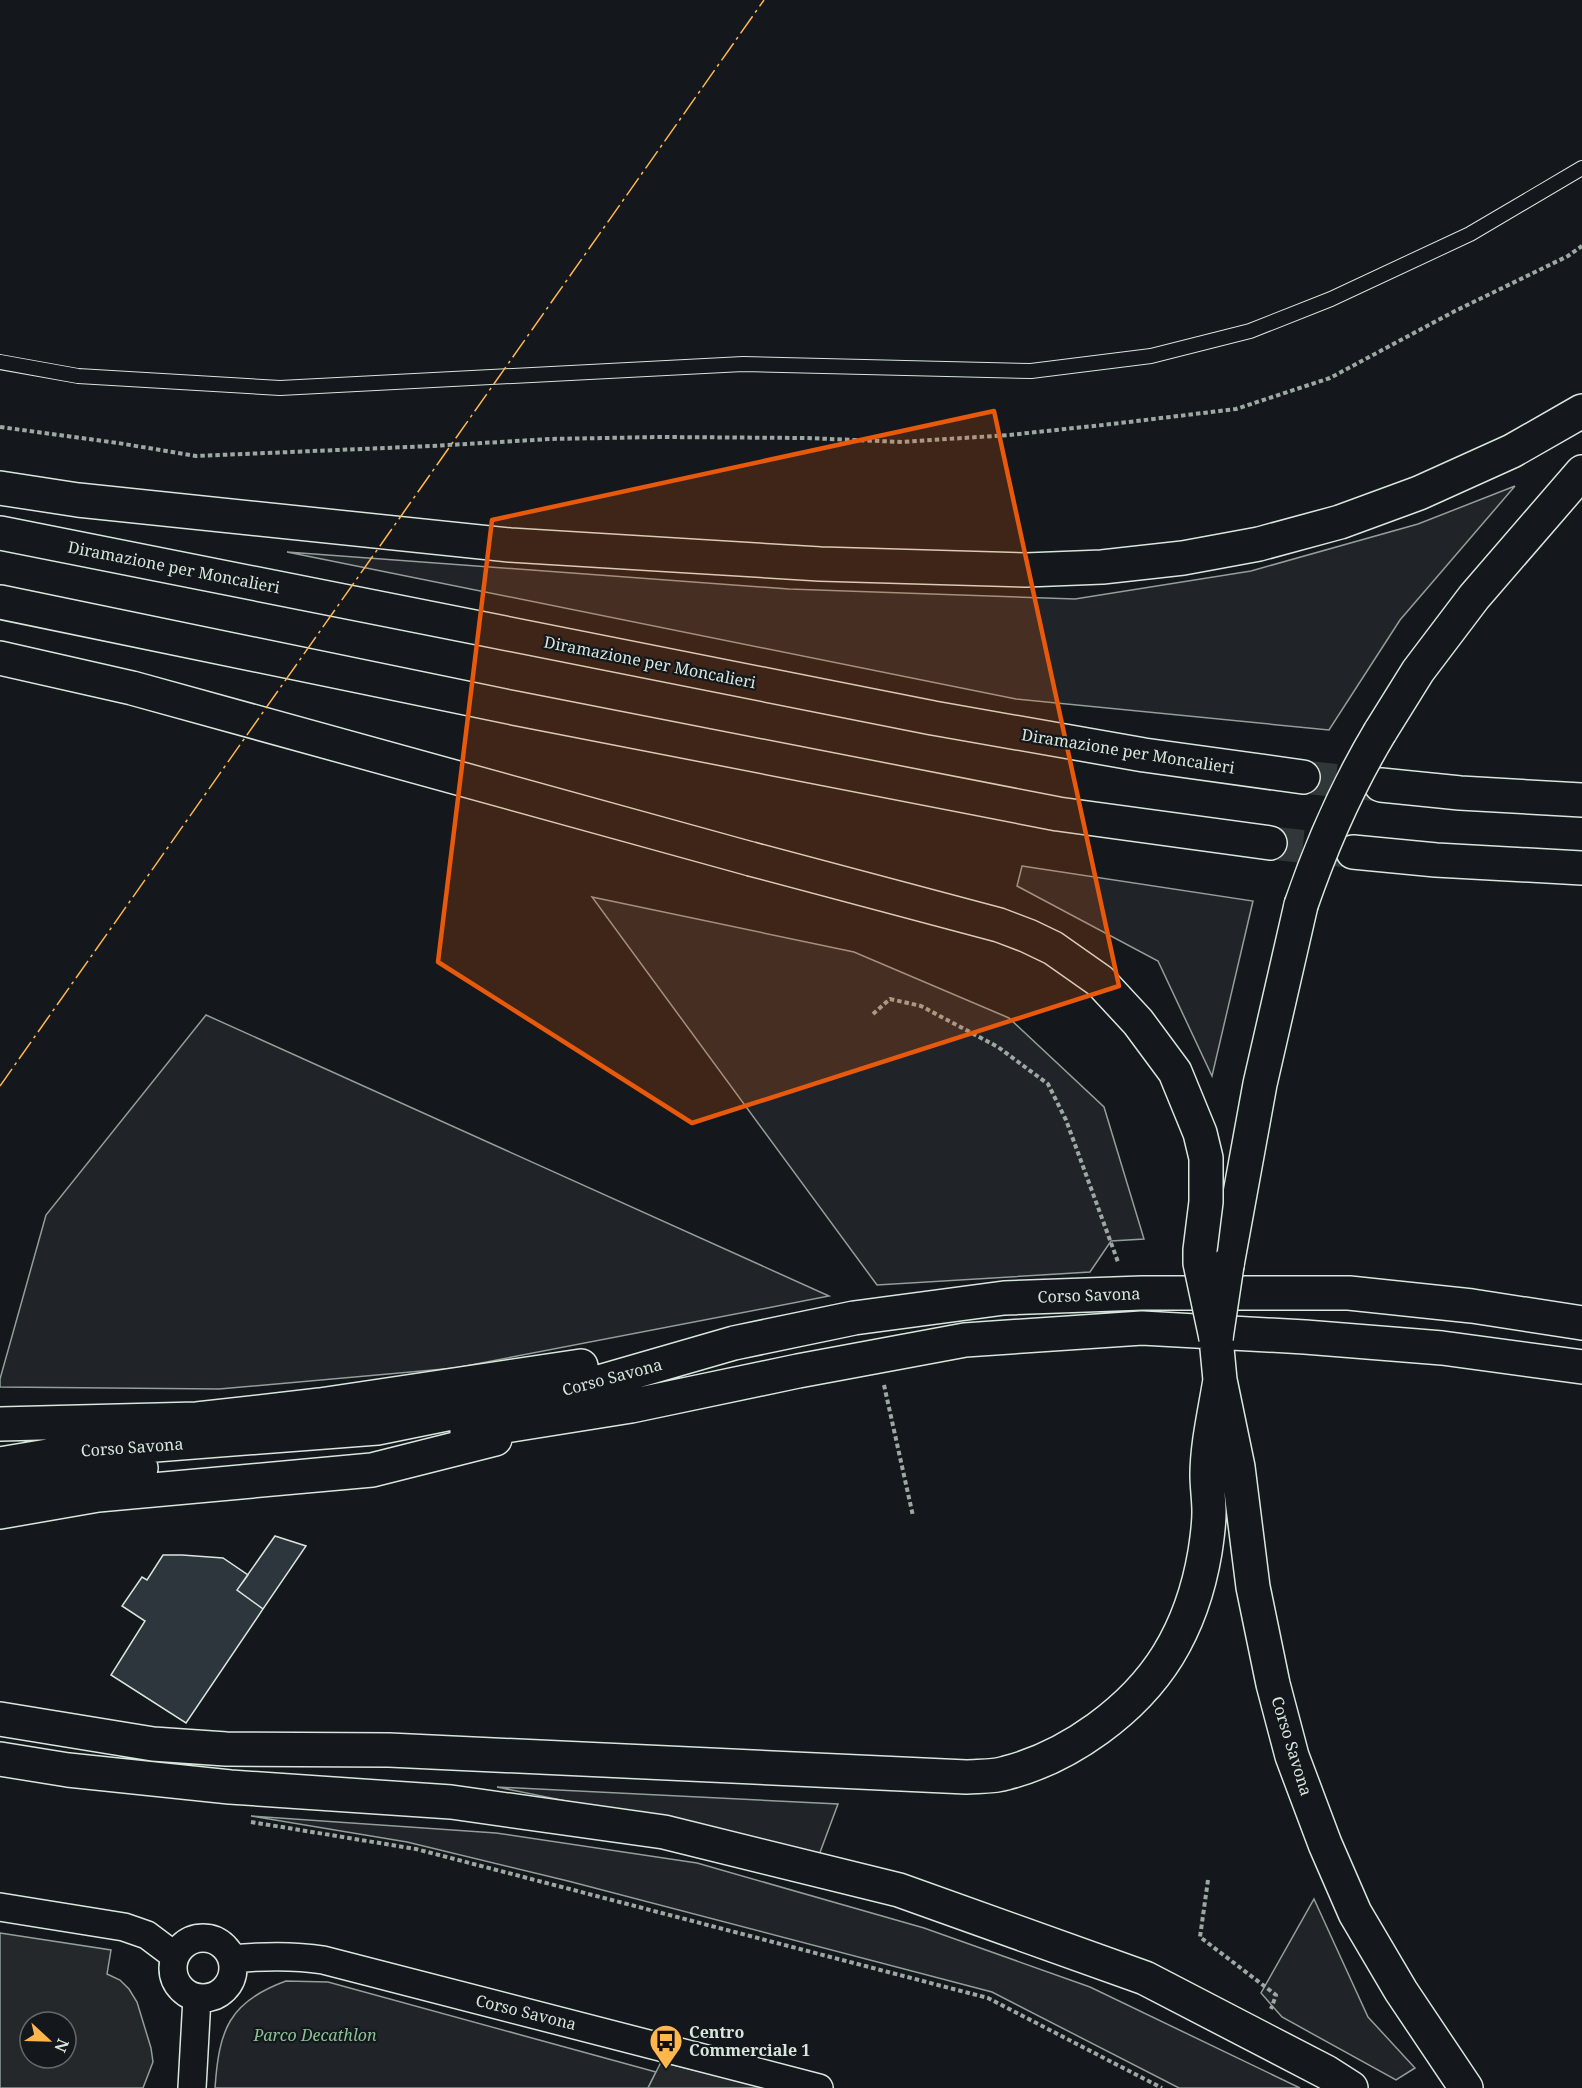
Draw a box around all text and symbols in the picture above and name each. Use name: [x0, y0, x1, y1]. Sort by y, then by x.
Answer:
street label: Diramazione per Moncalieri: [66, 536, 282, 598]
street label: Diramazione per Moncalieri: [542, 631, 758, 693]
street label: Diramazione per Moncalieri: [1020, 723, 1236, 779]
street label: Corso Savona: [1037, 1282, 1141, 1308]
street label: Corso Savona: [560, 1353, 664, 1401]
street label: Corso Savona: [80, 1432, 184, 1462]
street label: Corso Savona: [1266, 1694, 1318, 1798]
street label: Corso Savona: [473, 1989, 579, 2035]
north arrow: [18, 2010, 78, 2070]
place label: Centro Commerciale 1: [689, 2021, 810, 2061]
bus stop icon: Centro Commerciale 1: [648, 2023, 684, 2070]
park label: Parco Decathlon: [252, 2024, 377, 2046]
text: N: [49, 2036, 74, 2056]

